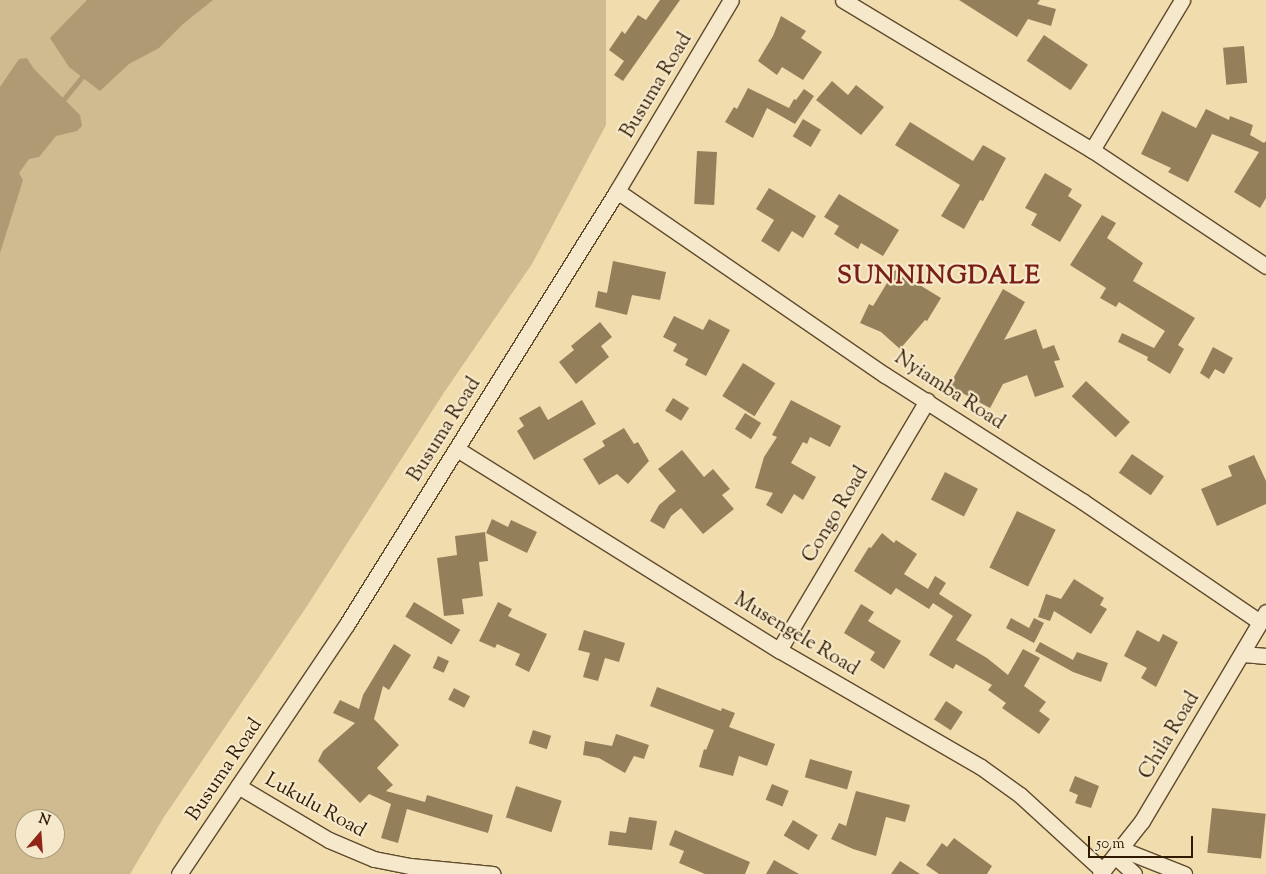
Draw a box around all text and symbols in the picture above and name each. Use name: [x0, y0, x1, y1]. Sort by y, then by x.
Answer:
street label: Busuma Road: [616, 29, 698, 143]
district label: SUNNINGDALE: [836, 262, 1042, 292]
street label: Nyiamba Road: [889, 347, 1009, 435]
street label: Busuma Road: [403, 373, 487, 487]
street label: Congo Road: [798, 463, 874, 567]
street label: Musengele Road: [729, 588, 863, 682]
street label: Chila Road: [1135, 688, 1205, 784]
street label: Busuma Road: [182, 714, 268, 826]
street label: Lukulu Road: [260, 768, 370, 844]
north arrow: [15, 809, 65, 859]
text: N: [36, 809, 53, 832]
scale bar: [1091, 826, 1196, 858]
text: 50 m: [1096, 834, 1125, 855]

